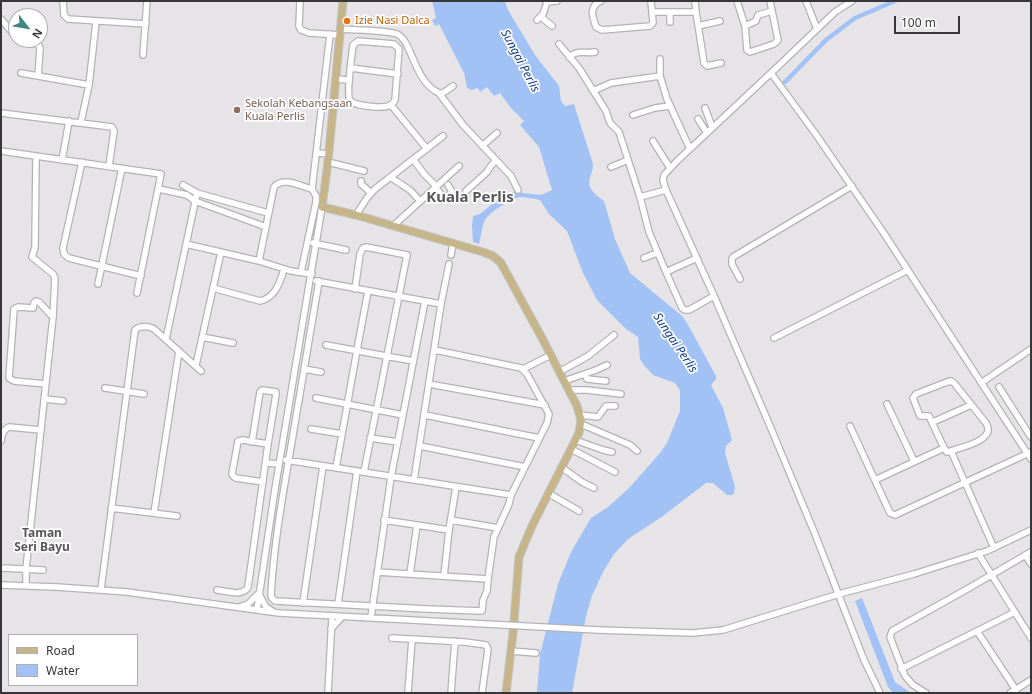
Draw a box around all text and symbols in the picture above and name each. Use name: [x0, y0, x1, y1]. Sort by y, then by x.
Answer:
north arrow: [8, 8, 48, 48]
scale bar: [896, 8, 962, 34]
place label: Izie Nasi Dalca: [355, 14, 430, 28]
text: 100 m: [901, 14, 936, 31]
marker: Izie Nasi Dalca: [342, 16, 352, 26]
text: N: [29, 26, 47, 42]
water label: Sungai Perlis: [497, 27, 543, 95]
place label: Sekolah Kebangsaan Kuala Perlis: [245, 97, 352, 123]
marker: Sekolah Kebangsaan Kuala Perlis: [232, 105, 242, 115]
district label: Kuala Perlis: [426, 189, 514, 207]
water label: Sungai Perlis: [650, 310, 700, 376]
district label: Taman Seri Bayu: [14, 527, 70, 555]
legend: [8, 634, 138, 686]
text: Road: [46, 642, 75, 659]
text: Water: [46, 662, 80, 679]

